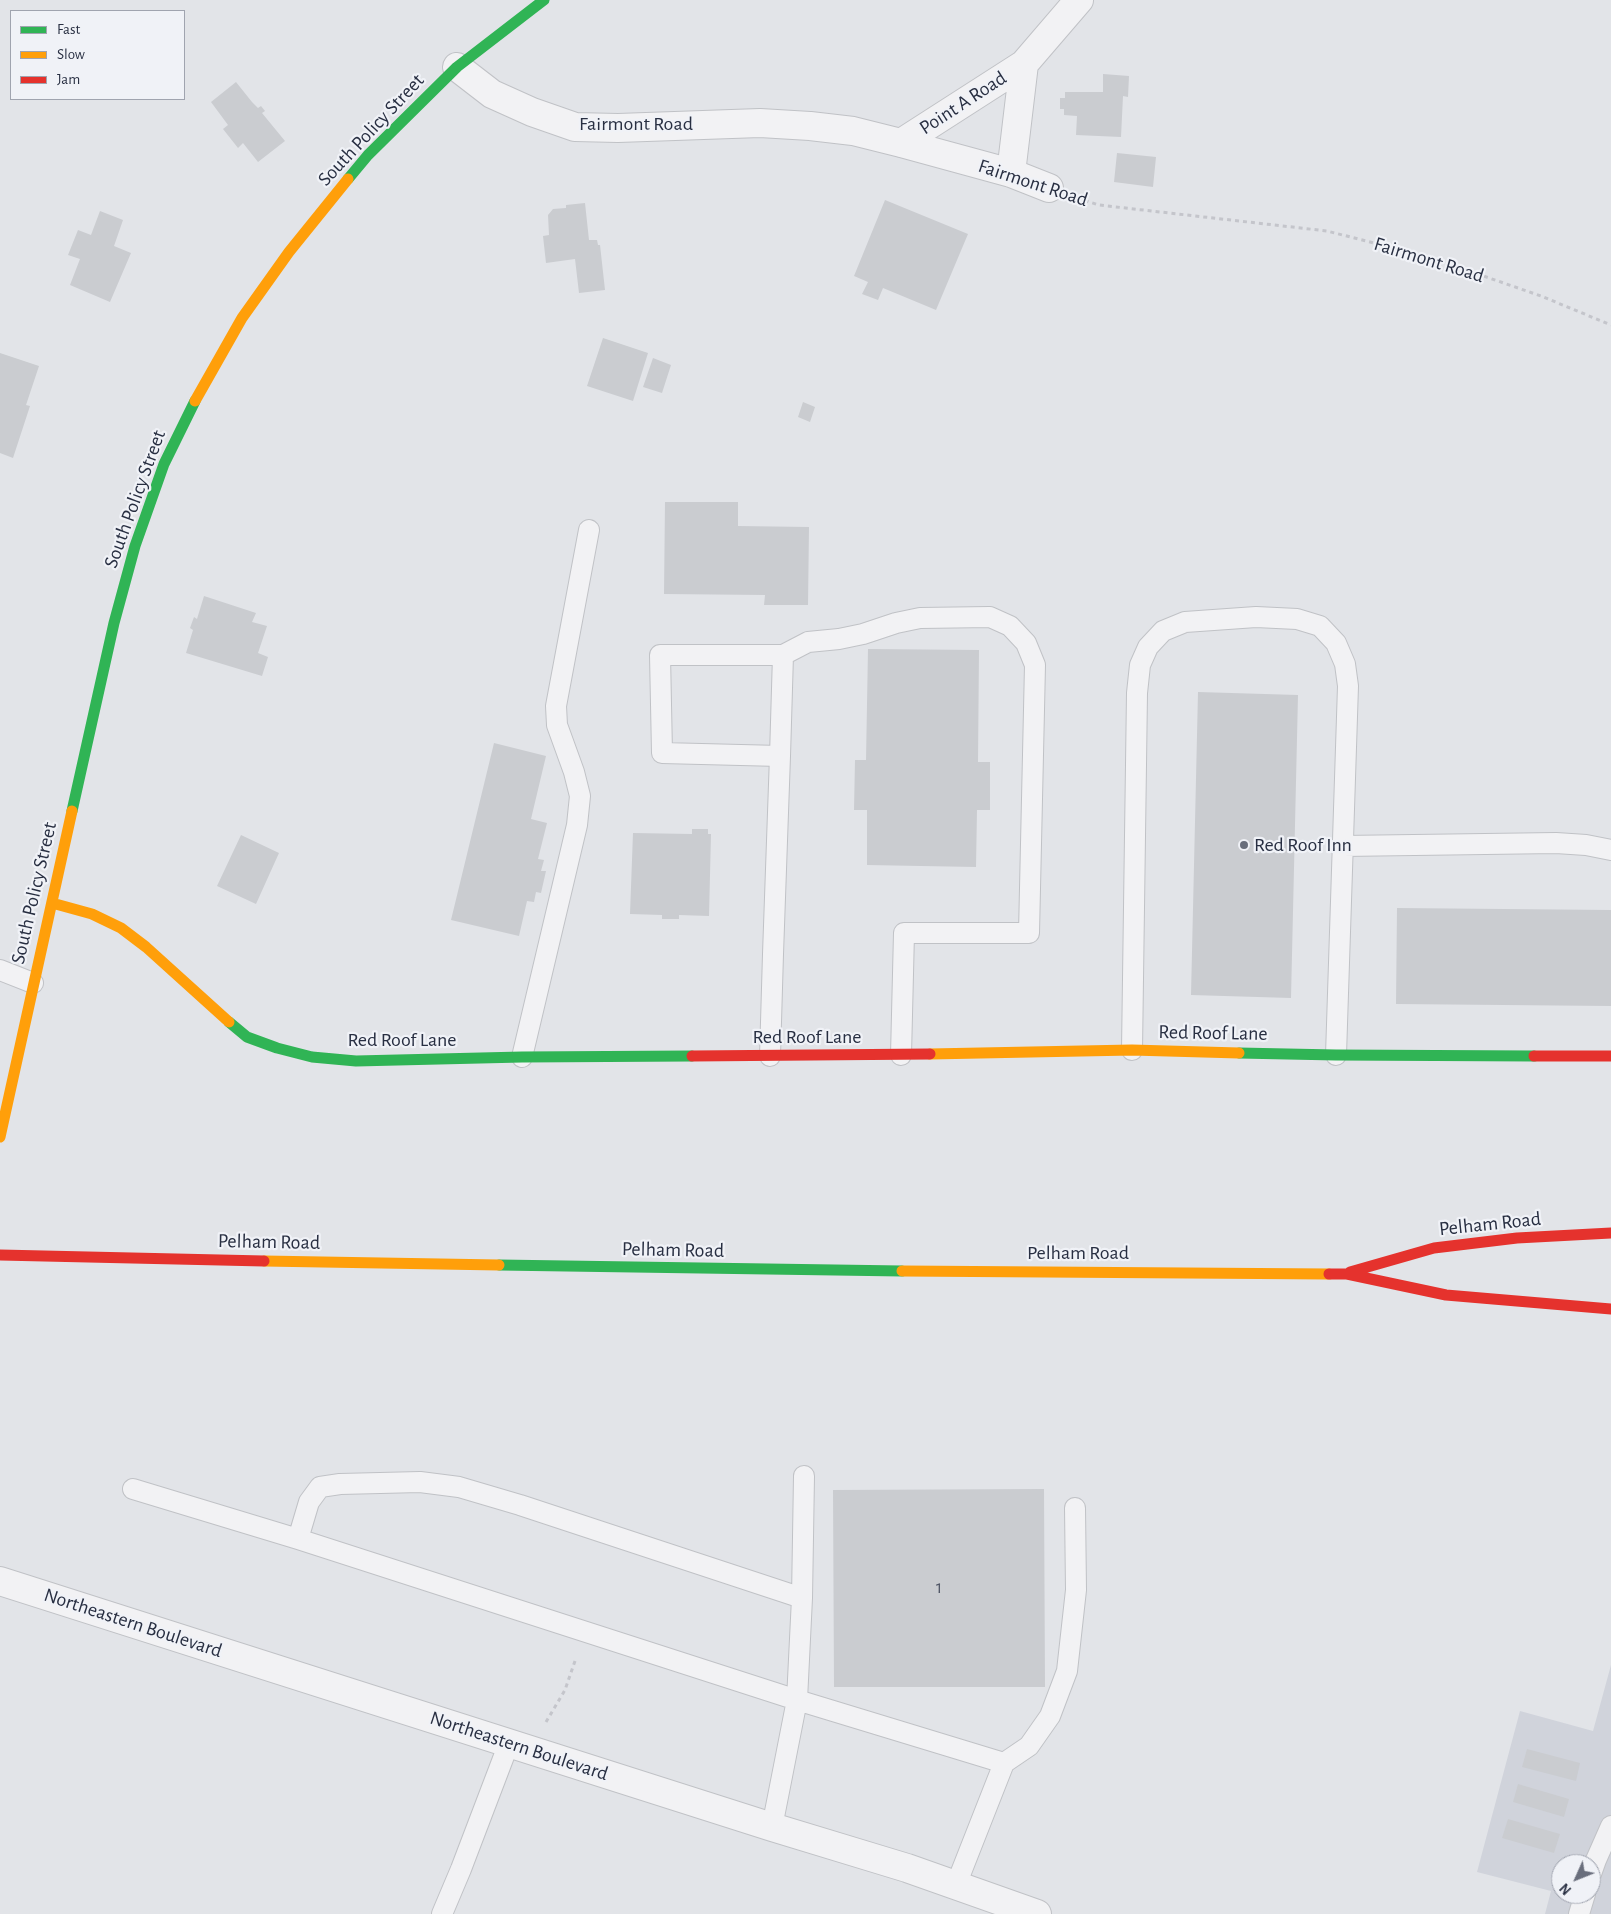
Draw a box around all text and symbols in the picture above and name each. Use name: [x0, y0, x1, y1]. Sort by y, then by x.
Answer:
legend: [10, 10, 185, 100]
text: Fast: [57, 22, 80, 37]
text: Slow: [57, 47, 85, 62]
street label: Point A Road: [915, 66, 1011, 140]
street label: South Policy Street: [313, 69, 429, 191]
text: Jam: [57, 72, 80, 87]
street label: Fairmont Road: [579, 112, 693, 136]
street label: Fairmont Road: [975, 154, 1091, 212]
street label: Fairmont Road: [1371, 232, 1487, 288]
street label: South Policy Street: [99, 427, 171, 571]
street label: South Policy Street: [6, 820, 62, 966]
place label: Red Roof Inn: [1254, 833, 1352, 857]
marker: Red Roof Inn: [1238, 839, 1250, 851]
street label: Red Roof Lane: [1158, 1020, 1268, 1046]
street label: Red Roof Lane: [752, 1025, 862, 1049]
street label: Red Roof Lane: [347, 1028, 457, 1052]
street label: Pelham Road: [1438, 1207, 1542, 1241]
street label: Pelham Road: [218, 1229, 320, 1255]
street label: Pelham Road: [622, 1237, 724, 1263]
street label: Pelham Road: [1027, 1241, 1129, 1265]
house number: 1: [936, 1577, 942, 1599]
street label: Northeastern Boulevard: [41, 1583, 225, 1663]
street label: Northeastern Boulevard: [427, 1706, 611, 1786]
north arrow: [1551, 1854, 1601, 1904]
text: N: [1558, 1880, 1574, 1897]

